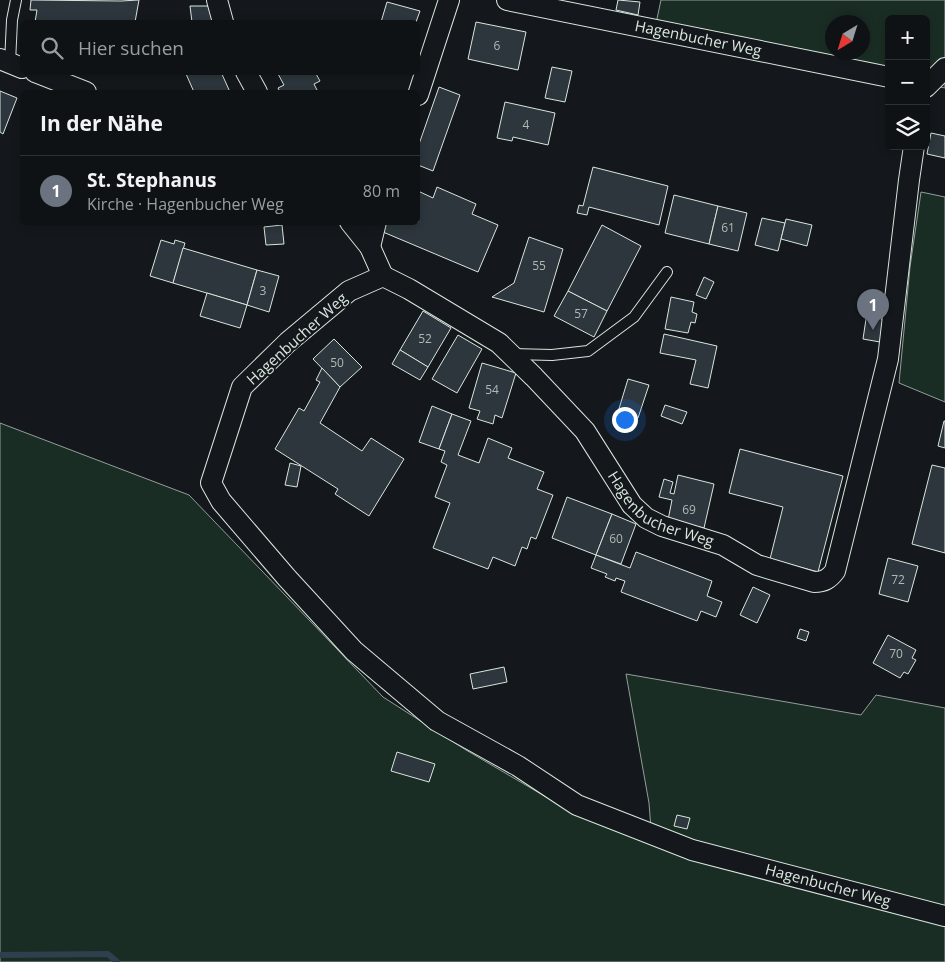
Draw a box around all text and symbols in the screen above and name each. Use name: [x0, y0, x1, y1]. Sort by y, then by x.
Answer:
street label: Hagenbucher Weg: [633, 15, 764, 60]
north arrow: [825, 15, 870, 60]
map controls: [885, 15, 930, 150]
button: +: [885, 15, 930, 60]
search box: [20, 20, 420, 75]
icon: search: [38, 34, 66, 62]
text: Hier suchen: [78, 35, 184, 61]
house number: 6: [494, 37, 501, 54]
button: −: [885, 60, 930, 105]
button: layers: [885, 105, 930, 150]
text: In der Nähe: [40, 109, 163, 137]
house number: 4: [523, 116, 530, 133]
text: St. Stephanus: [87, 167, 216, 193]
text: 1: [51, 180, 61, 202]
text: 80 m: [363, 180, 400, 202]
text: Kirche · Hagenbucher Weg: [87, 193, 284, 215]
house number: 61: [721, 219, 735, 236]
house number: 55: [532, 257, 546, 274]
house number: 3: [260, 282, 267, 299]
street label: Hagenbucher Weg: [242, 288, 351, 389]
pin: 1: [857, 289, 889, 330]
house number: 57: [574, 305, 588, 322]
house number: 52: [418, 330, 432, 347]
house number: 50: [330, 354, 344, 371]
house number: 54: [485, 381, 499, 398]
your location: [612, 407, 638, 433]
street label: Hagenbucher Weg: [604, 467, 717, 551]
house number: 69: [682, 501, 696, 518]
house number: 60: [609, 530, 623, 547]
house number: 72: [891, 571, 905, 588]
house number: 70: [889, 645, 903, 662]
street label: Hagenbucher Weg: [763, 859, 893, 910]

